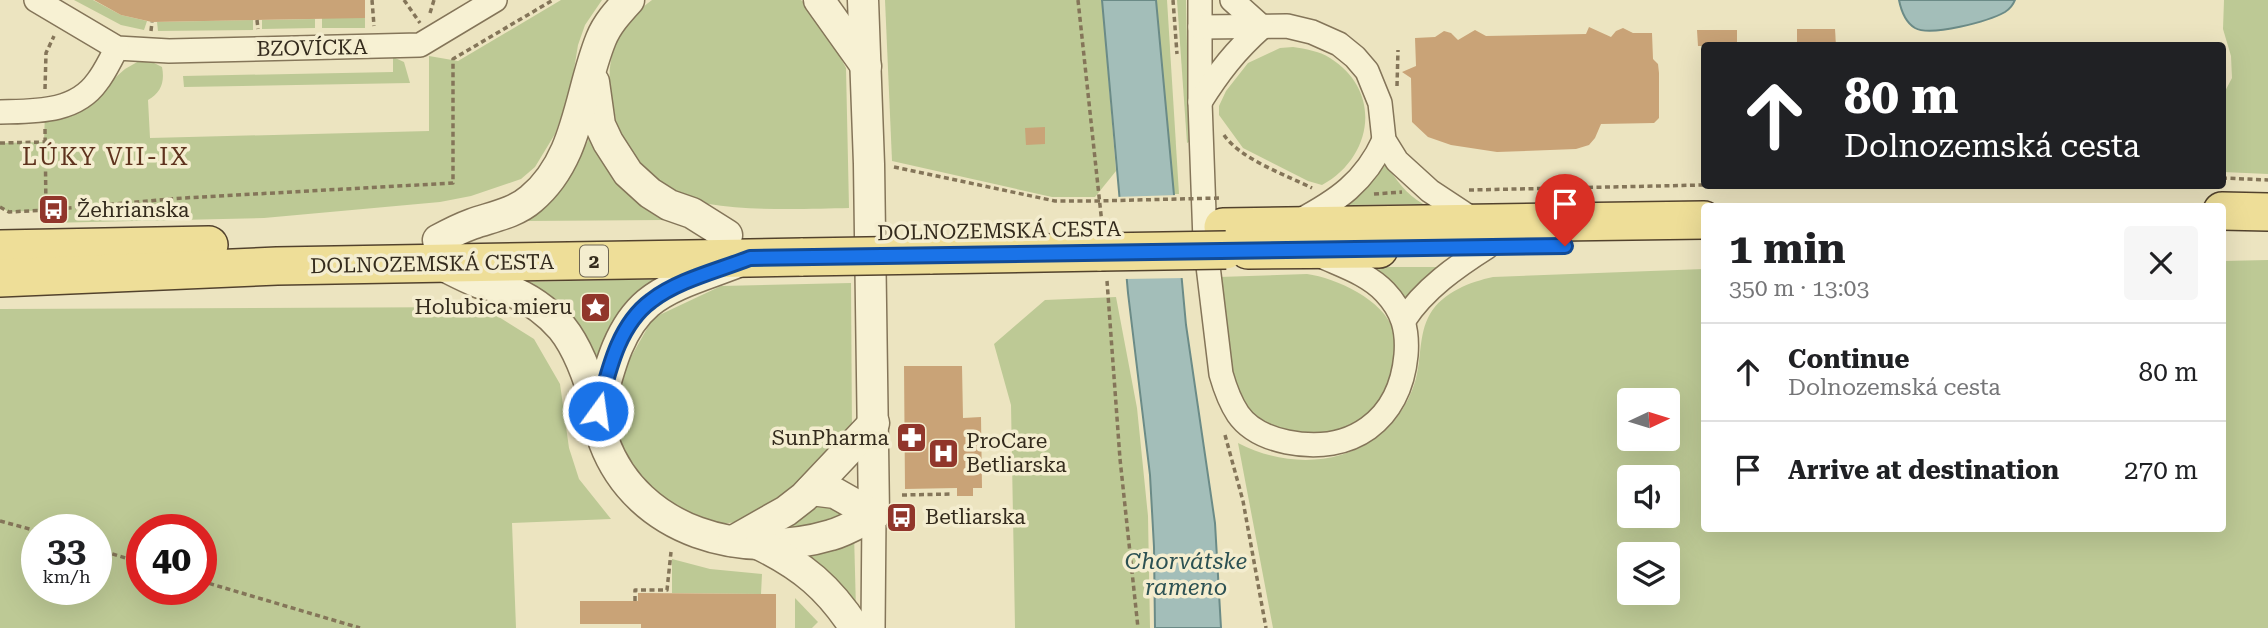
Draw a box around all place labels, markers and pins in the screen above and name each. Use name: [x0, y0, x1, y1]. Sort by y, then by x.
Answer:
pin: [1535, 174, 1595, 246]
bus stop icon: Žehrianska: [37, 193, 71, 227]
place label: Žehrianska: [77, 198, 190, 222]
place icon: Holubica mieru: [578, 290, 612, 324]
place label: Holubica mieru: [414, 295, 572, 319]
pharmacy icon: SunPharma: [895, 421, 929, 455]
place label: SunPharma: [772, 426, 890, 450]
place label: ProCare Betliarska: [966, 429, 1067, 477]
hospital icon: ProCare Betliarska: [926, 436, 960, 470]
bus stop icon: Betliarska: [885, 500, 919, 534]
place label: Betliarska: [925, 505, 1026, 529]

